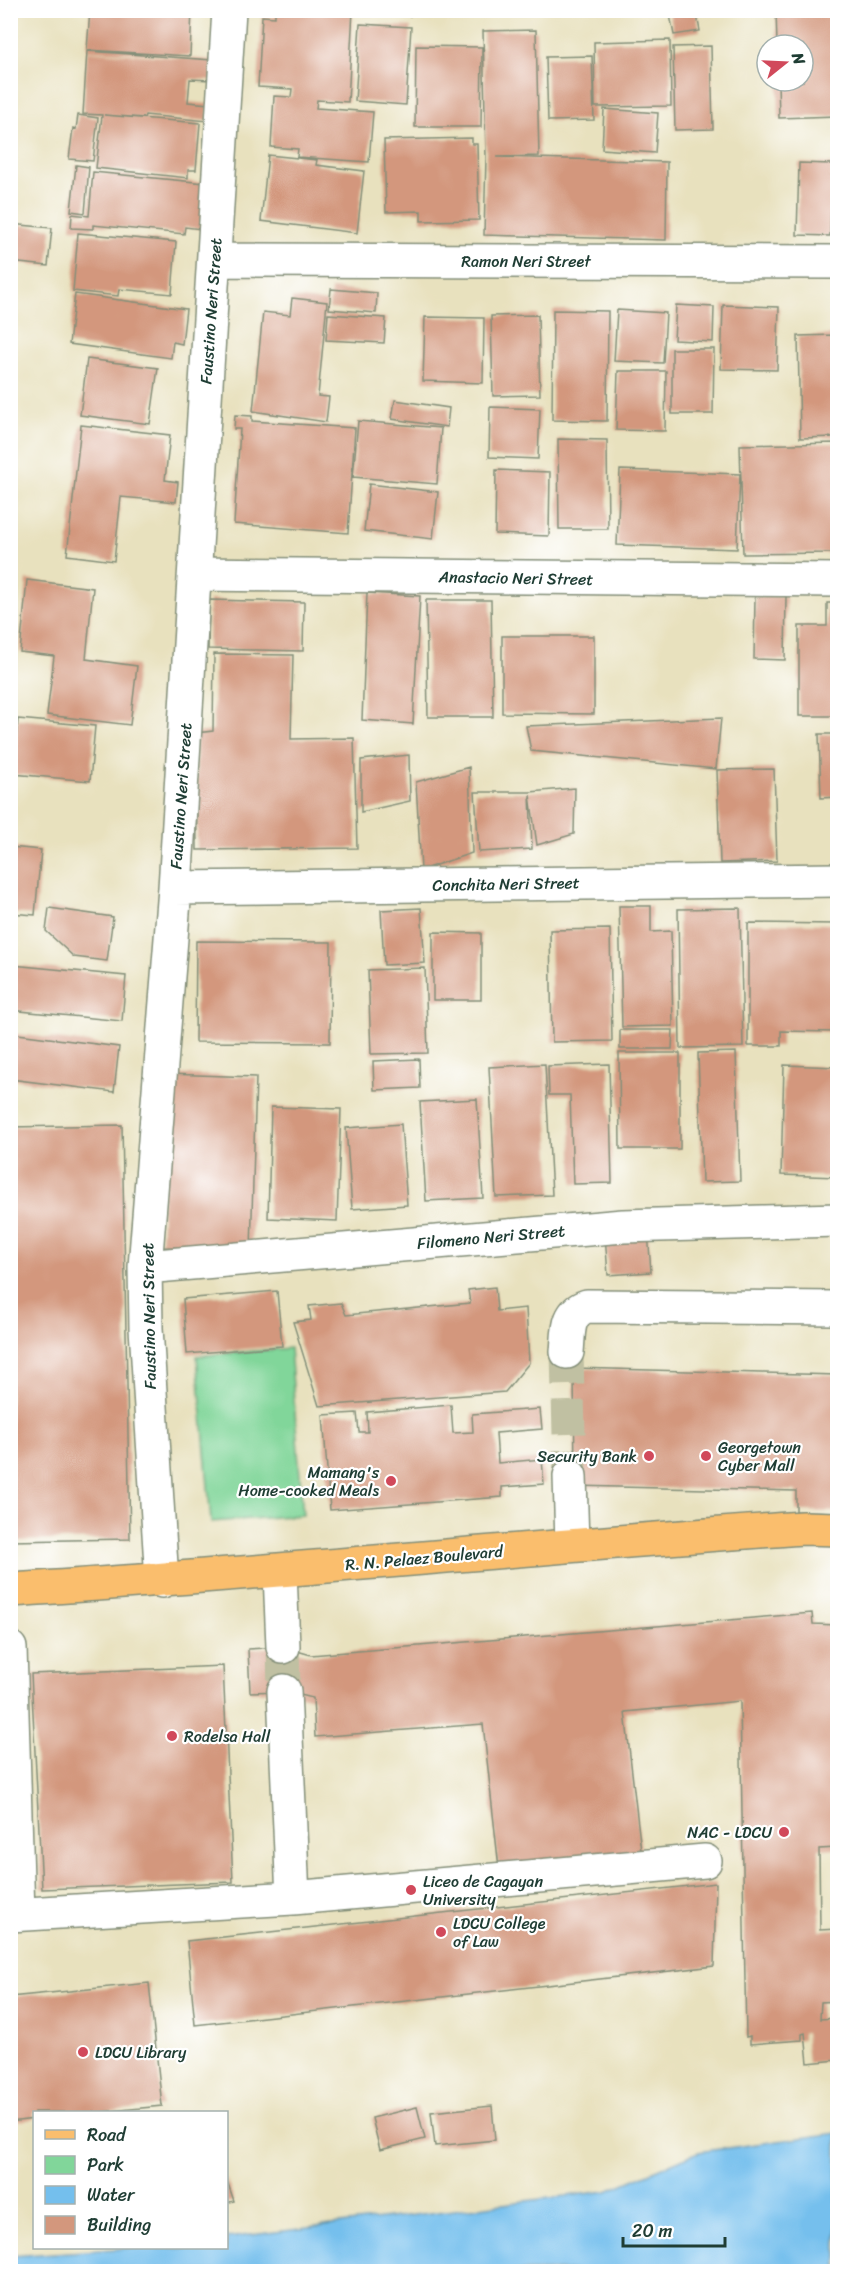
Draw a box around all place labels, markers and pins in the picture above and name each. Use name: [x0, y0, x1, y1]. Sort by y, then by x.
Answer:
place label: Georgetown Cyber Mall: [718, 1433, 801, 1480]
place label: Security Bank: [537, 1442, 637, 1471]
marker: Security Bank: [642, 1449, 656, 1463]
marker: Georgetown Cyber Mall: [699, 1449, 713, 1463]
place label: Mamang's Home-cooked Meals: [238, 1458, 380, 1505]
marker: Mamang's Home-cooked Meals: [384, 1474, 398, 1488]
place label: Rodelsa Hall: [184, 1722, 271, 1751]
marker: Rodelsa Hall: [165, 1729, 179, 1743]
place label: NAC - LDCU: [687, 1818, 772, 1847]
marker: NAC - LDCU: [777, 1825, 791, 1839]
place label: Liceo de Cagayan University: [423, 1867, 543, 1914]
marker: Liceo de Cagayan University: [404, 1883, 418, 1897]
place label: LDCU College of Law: [453, 1909, 546, 1956]
marker: LDCU College of Law: [434, 1925, 448, 1939]
place label: LDCU Library: [95, 2038, 187, 2067]
marker: LDCU Library: [76, 2045, 90, 2059]

